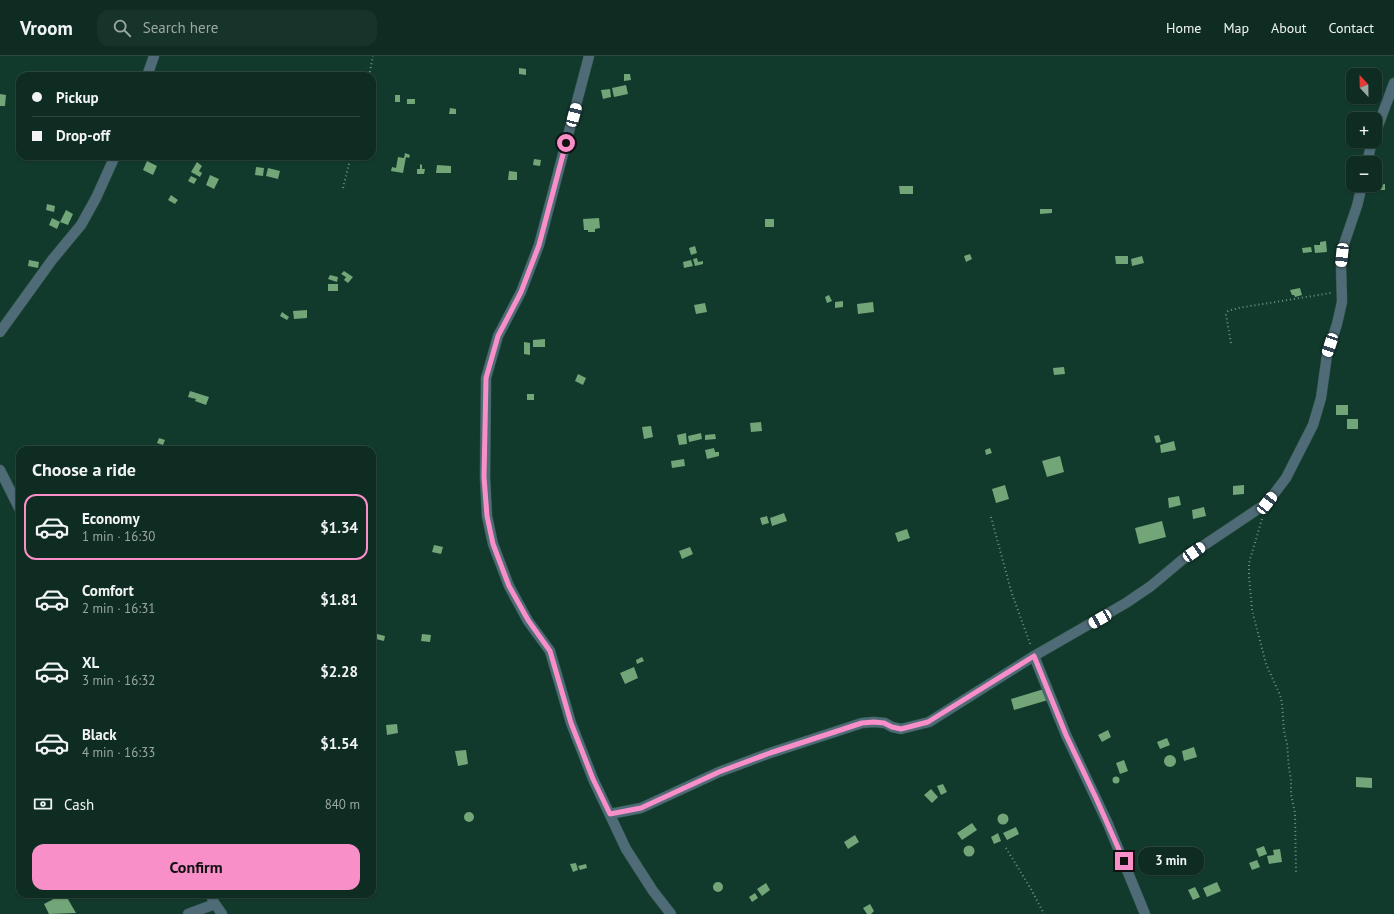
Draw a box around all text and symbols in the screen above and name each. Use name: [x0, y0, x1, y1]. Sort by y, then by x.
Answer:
search box: [97, 10, 377, 46]
text: Vroom: [20, 16, 73, 40]
icon: search: [111, 17, 133, 39]
text: Search here: [143, 18, 218, 37]
text: Home: [1166, 19, 1201, 37]
text: Map: [1223, 19, 1249, 37]
text: About: [1271, 19, 1307, 37]
text: Contact: [1329, 19, 1374, 37]
north arrow: [1346, 68, 1382, 104]
map controls: [1346, 68, 1382, 192]
text: Pickup: [56, 88, 99, 107]
car: [565, 102, 583, 128]
button: +: [1346, 112, 1382, 148]
text: Drop-off: [56, 126, 110, 145]
route start: [557, 134, 575, 152]
button: −: [1346, 156, 1382, 192]
car: [1335, 242, 1349, 268]
car: [1321, 332, 1339, 358]
text: Choose a ride: [32, 458, 136, 481]
car: [1255, 490, 1279, 516]
icon: car: [34, 509, 70, 545]
text: Economy: [82, 509, 140, 528]
text: $1.34: [320, 518, 358, 537]
text: 1 min · 16:30: [82, 528, 155, 545]
car: [1181, 540, 1207, 564]
icon: car: [34, 581, 70, 617]
text: Comfort: [82, 581, 134, 600]
text: $1.81: [320, 590, 358, 609]
text: 2 min · 16:31: [82, 600, 155, 617]
car: [1087, 608, 1113, 630]
icon: car: [34, 653, 70, 689]
text: XL: [82, 653, 99, 672]
text: $2.28: [320, 662, 358, 681]
text: 3 min · 16:32: [82, 672, 155, 689]
icon: car: [34, 725, 70, 761]
text: Black: [82, 725, 117, 744]
text: $1.54: [320, 734, 358, 753]
text: 4 min · 16:33: [82, 744, 155, 761]
icon: cash: [32, 793, 54, 815]
text: Cash: [64, 795, 94, 814]
text: 840 m: [325, 796, 360, 813]
button: Confirm: [32, 844, 360, 890]
callout: 3 min: [1138, 847, 1204, 875]
route end: [1115, 852, 1133, 870]
text: 3 min: [1155, 852, 1187, 869]

